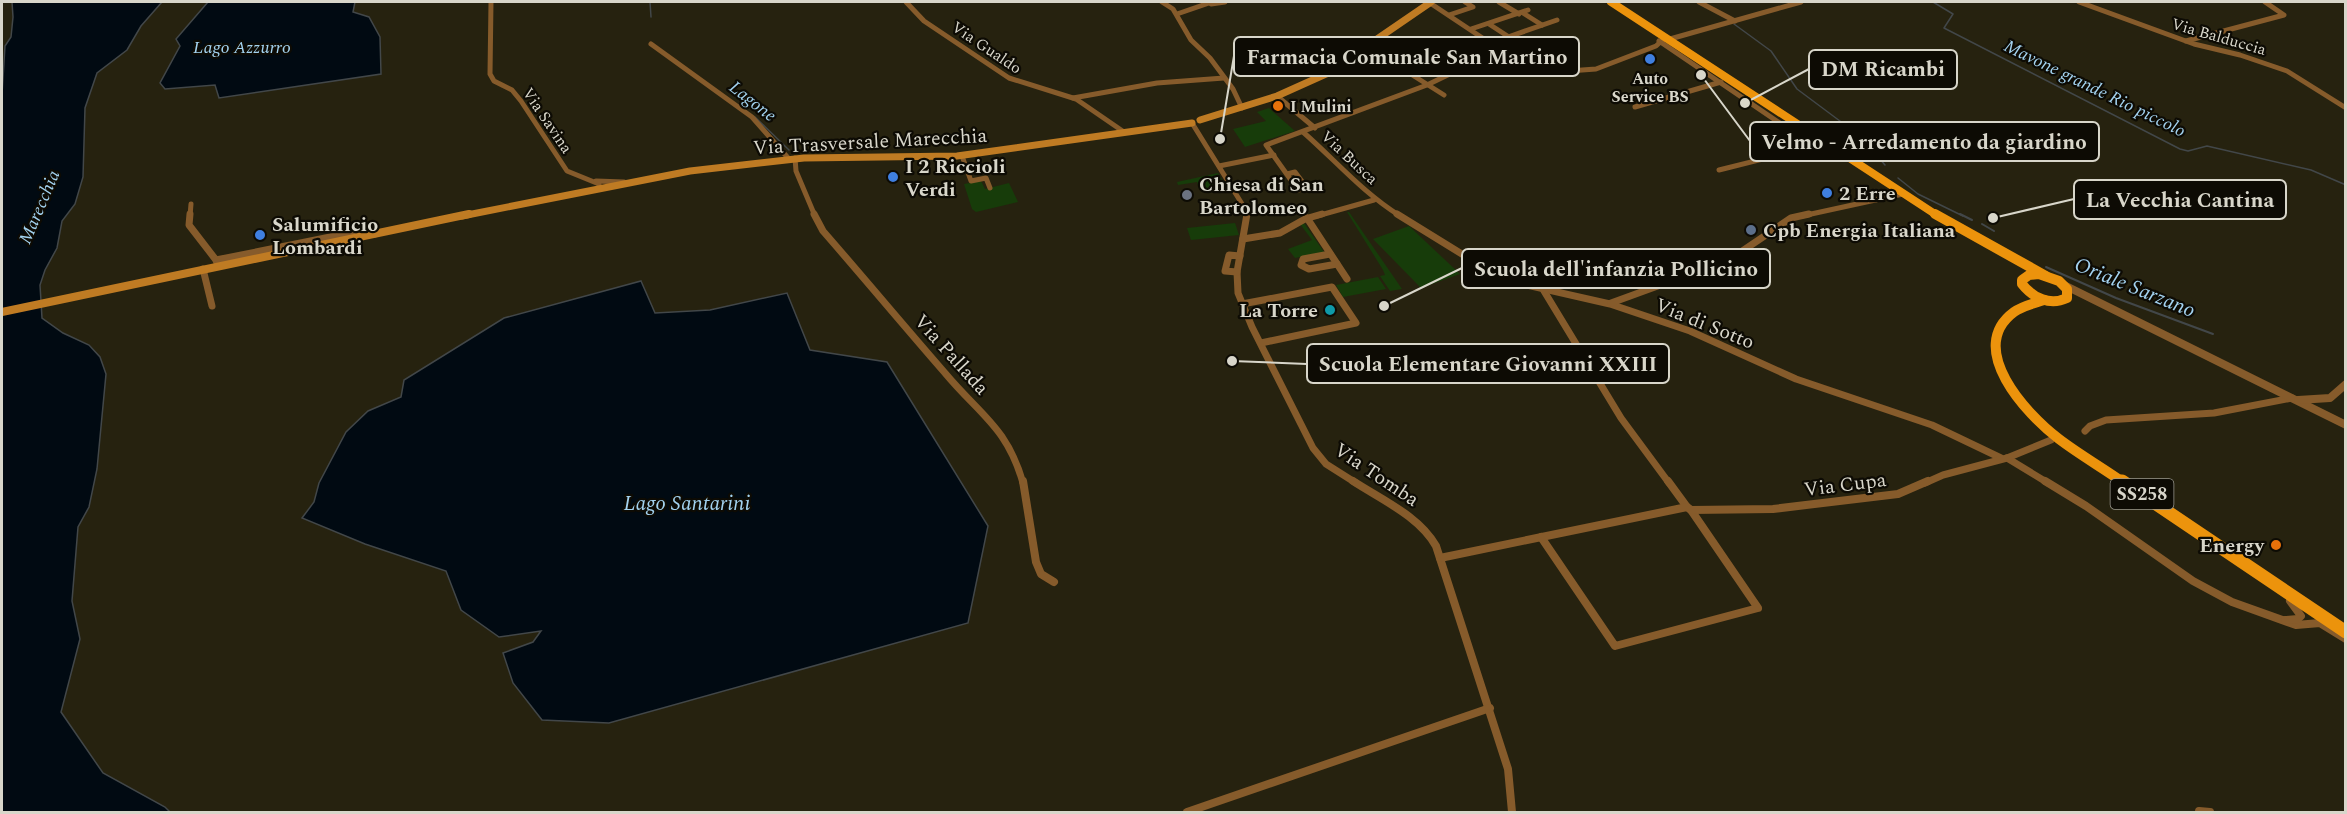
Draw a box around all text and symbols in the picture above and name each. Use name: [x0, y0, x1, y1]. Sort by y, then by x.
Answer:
street label: Via Balduccia: [2168, 12, 2269, 62]
street label: Via Gualdo: [947, 16, 1026, 80]
water label: Mavone grande Rio piccolo: [1999, 33, 2190, 144]
water label: Lago Azzurro: [193, 34, 291, 61]
callout: Farmacia Comunale San Martino: [1234, 37, 1579, 76]
text: Farmacia Comunale San Martino: [1247, 42, 1567, 74]
callout: DM Ricambi: [1809, 50, 1957, 89]
marker: Auto Service BS: [1643, 52, 1657, 66]
text: DM Ricambi: [1821, 54, 1945, 86]
place label: Auto Service BS: [1611, 67, 1689, 109]
water label: Lagone: [723, 74, 782, 129]
street label: Via Savina: [516, 83, 578, 159]
place label: I Mulini: [1290, 95, 1352, 119]
marker: I Mulini: [1271, 99, 1285, 113]
street label: Via Trasversale Marecchia: [752, 121, 988, 163]
callout: Velmo - Arredamento da giardino: [1750, 122, 2099, 161]
street label: Via Busca: [1315, 125, 1383, 191]
text: Velmo - Arredamento da giardino: [1761, 127, 2087, 159]
place label: I 2 Riccioli Verdi: [905, 152, 1006, 205]
water label: Marecchia: [12, 166, 67, 248]
marker: I 2 Riccioli Verdi: [886, 170, 900, 184]
place label: Chiesa di San Bartolomeo: [1199, 170, 1324, 223]
place label: 2 Erre: [1839, 179, 1896, 209]
callout: La Vecchia Cantina: [2074, 180, 2286, 219]
text: La Vecchia Cantina: [2086, 185, 2275, 217]
marker: 2 Erre: [1820, 186, 1834, 200]
marker: Chiesa di San Bartolomeo: [1180, 188, 1194, 202]
place label: Salumificio Lombardi: [272, 210, 378, 263]
place label: Cpb Energia Italiana: [1763, 216, 1956, 246]
marker: Cpb Energia Italiana: [1744, 223, 1758, 237]
marker: Salumificio Lombardi: [253, 228, 267, 242]
callout: Scuola dell'infanzia Pollicino: [1462, 249, 1770, 288]
water label: Oriale Sarzano: [2069, 249, 2200, 327]
text: Scuola dell'infanzia Pollicino: [1474, 254, 1758, 286]
street label: Via di Sotto: [1650, 290, 1759, 358]
place label: La Torre: [1239, 296, 1318, 326]
marker: La Torre: [1323, 303, 1337, 317]
street label: Via Pallada: [907, 307, 996, 402]
callout: Scuola Elementare Giovanni XXIII: [1307, 344, 1669, 383]
text: Scuola Elementare Giovanni XXIII: [1319, 349, 1657, 381]
street label: Via Tomba: [1328, 435, 1425, 515]
street label: Via Cupa: [1802, 465, 1888, 505]
road number: SS258: [2110, 479, 2174, 509]
water label: Lago Santarini: [623, 488, 751, 520]
place label: Energy: [2199, 531, 2265, 561]
marker: Energy: [2269, 538, 2283, 552]

